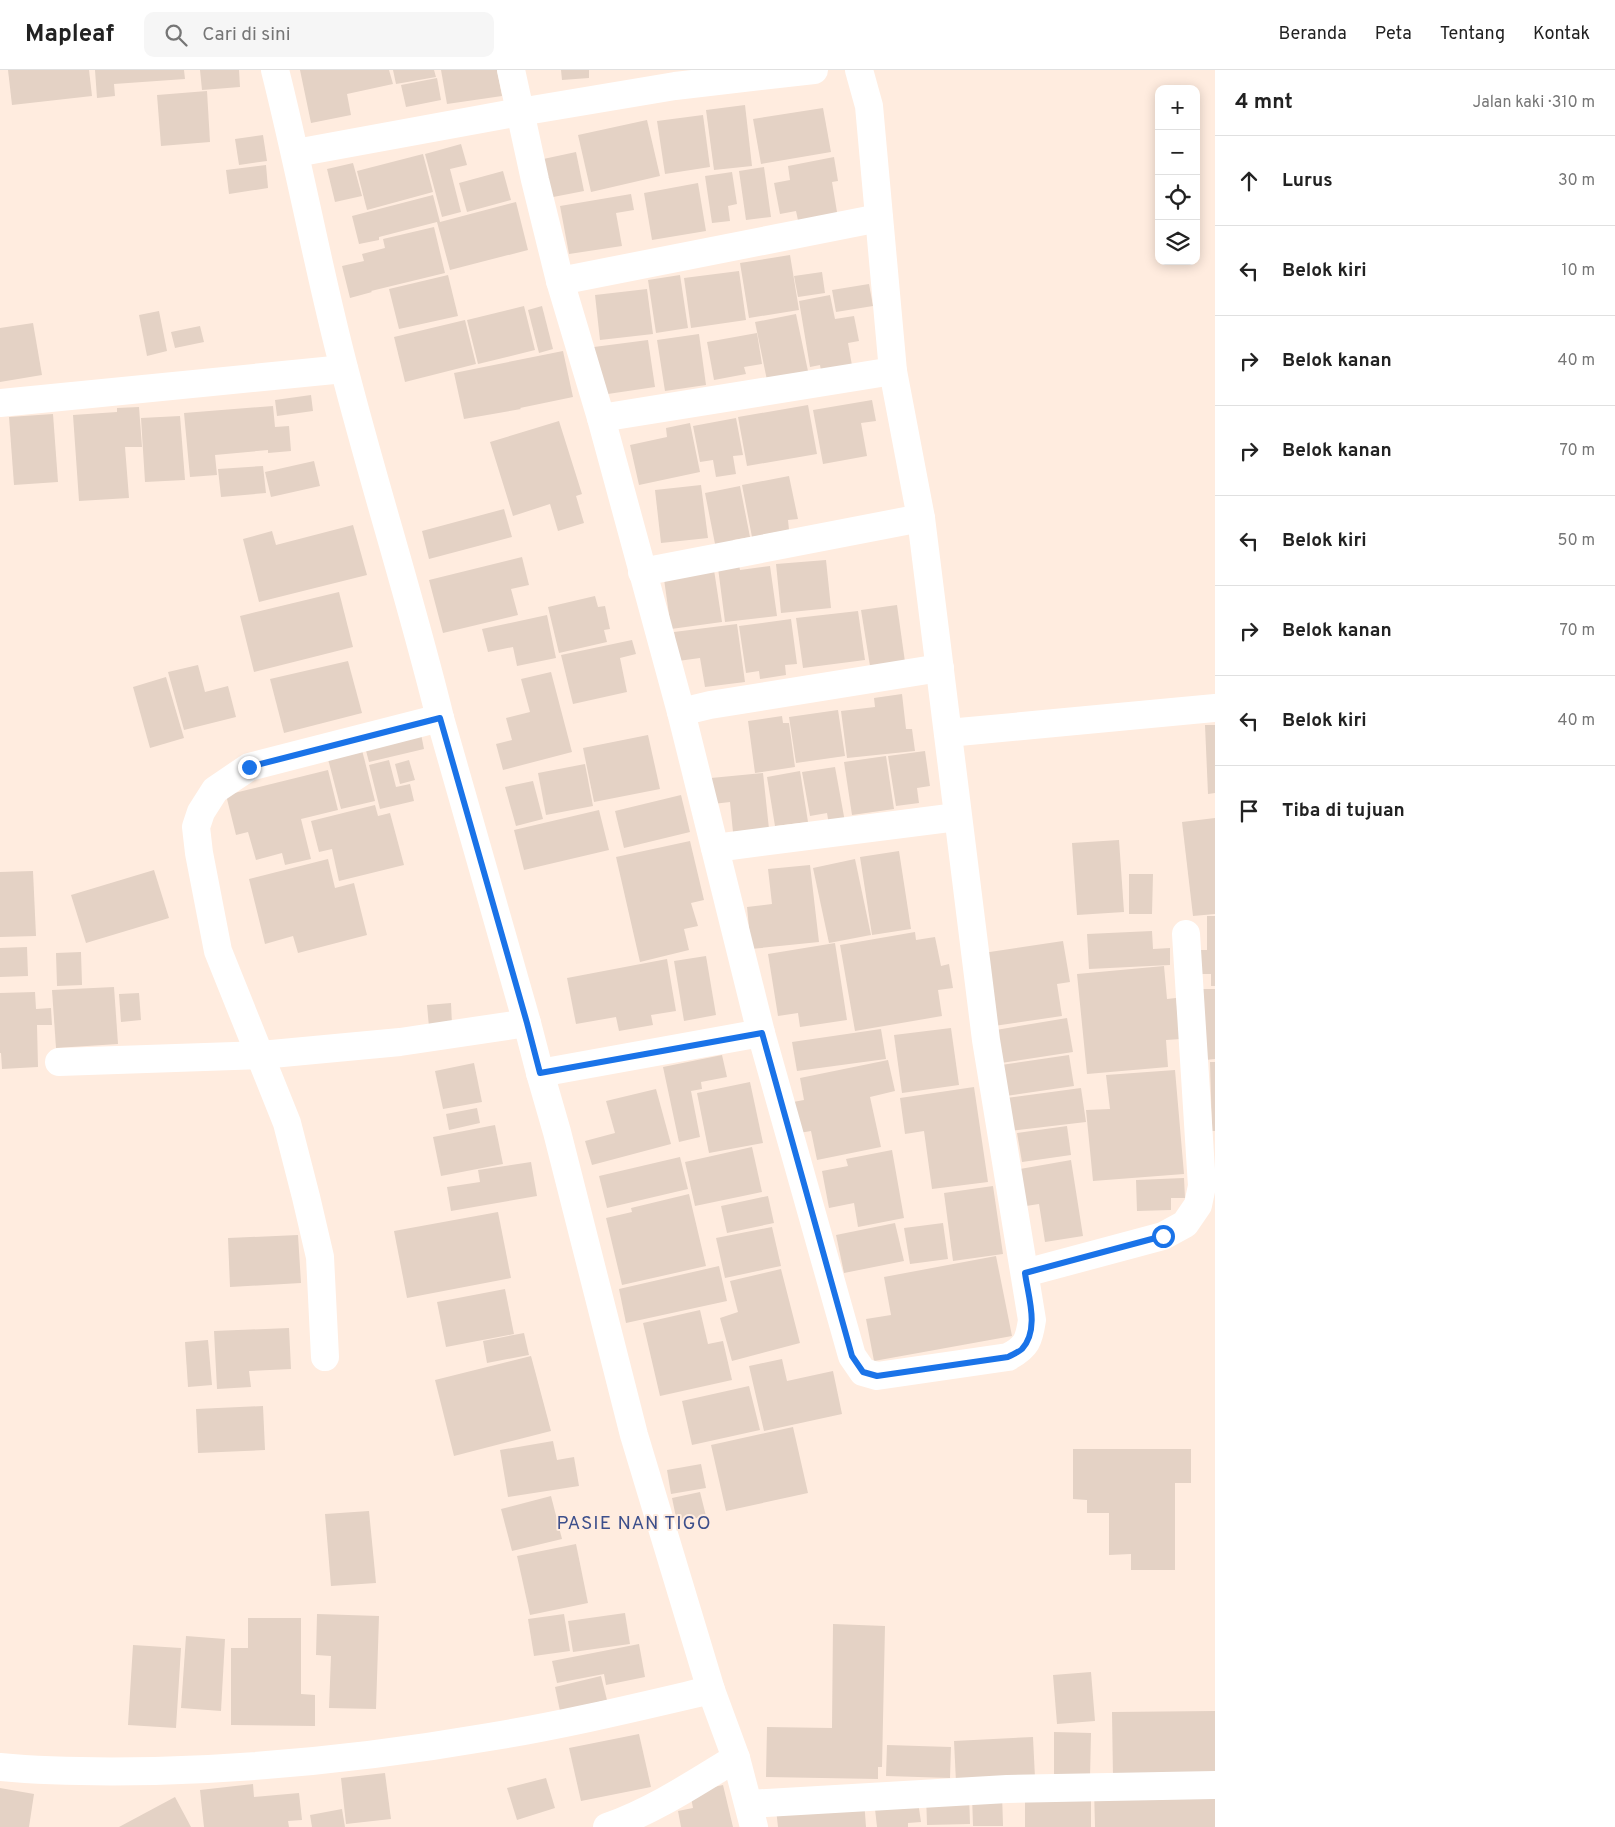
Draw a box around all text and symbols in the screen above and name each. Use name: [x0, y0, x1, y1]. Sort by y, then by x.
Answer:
search box: [144, 12, 494, 57]
text: Mapleaf: [25, 20, 114, 50]
icon: search: [162, 21, 190, 49]
text: Cari di sini: [202, 23, 291, 47]
text: Beranda: [1278, 23, 1347, 46]
text: Peta: [1375, 23, 1412, 46]
text: Tentang: [1440, 23, 1505, 46]
text: Kontak: [1533, 23, 1590, 46]
map controls: [1155, 85, 1200, 265]
button: +: [1155, 85, 1200, 130]
text: 4 mnt: [1235, 89, 1293, 116]
text: Jalan kaki · 310 m: [1473, 93, 1595, 113]
button: −: [1155, 130, 1200, 175]
icon: ahead: [1235, 167, 1263, 195]
text: Lurus: [1282, 169, 1333, 193]
text: 30 m: [1558, 171, 1595, 191]
button: locate: [1155, 175, 1200, 220]
button: layers: [1155, 220, 1200, 265]
icon: left: [1235, 257, 1263, 285]
text: Belok kiri: [1282, 259, 1367, 283]
text: 10 m: [1561, 261, 1595, 281]
icon: right: [1235, 347, 1263, 375]
text: Belok kanan: [1282, 349, 1392, 373]
text: 40 m: [1557, 351, 1595, 371]
icon: right: [1235, 437, 1263, 465]
text: Belok kanan: [1282, 439, 1392, 463]
text: 70 m: [1560, 441, 1595, 461]
icon: left: [1235, 527, 1263, 555]
text: Belok kiri: [1282, 529, 1367, 553]
text: 50 m: [1558, 531, 1595, 551]
icon: right: [1235, 617, 1263, 645]
text: Belok kanan: [1282, 619, 1392, 643]
text: 70 m: [1560, 621, 1595, 641]
icon: left: [1235, 707, 1263, 735]
text: Belok kiri: [1282, 709, 1367, 733]
text: 40 m: [1557, 711, 1595, 731]
route end: [238, 756, 261, 779]
icon: arrive: [1235, 797, 1263, 825]
text: Tiba di tujuan: [1282, 799, 1405, 823]
route start: [1152, 1225, 1175, 1248]
district label: PASIE NAN TIGO: [556, 1512, 712, 1536]

